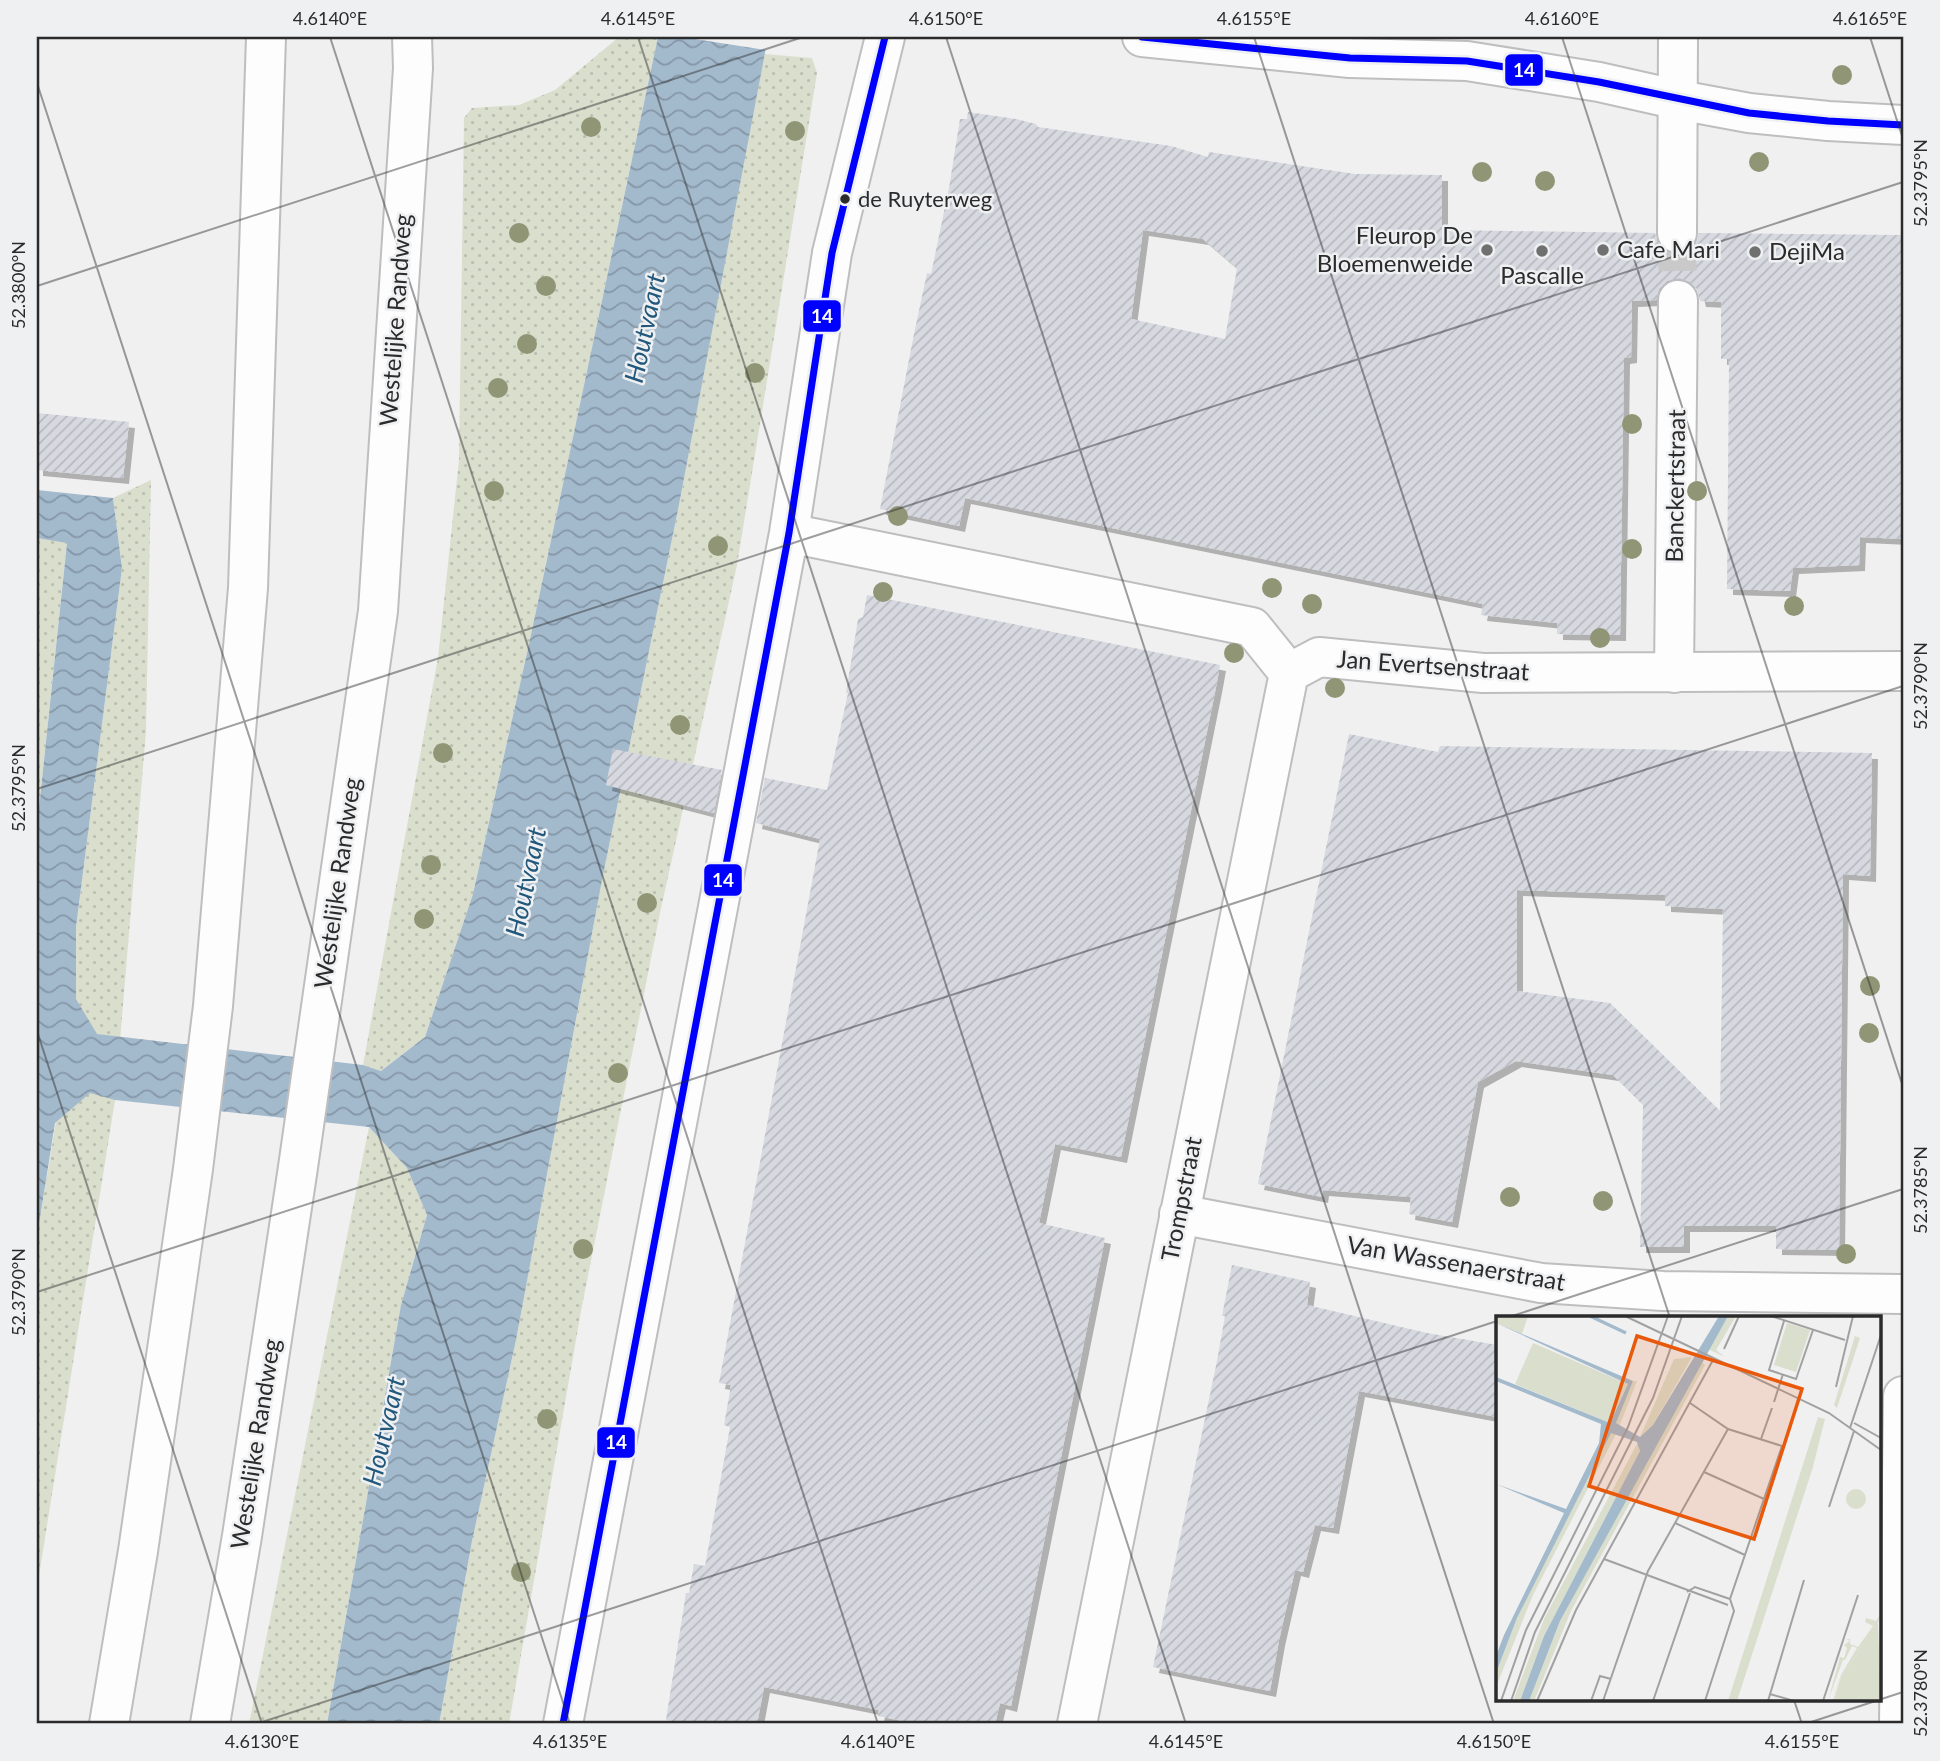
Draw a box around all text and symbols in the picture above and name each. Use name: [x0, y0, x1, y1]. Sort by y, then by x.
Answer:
text: 4.6140°E: [293, 7, 367, 29]
text: 4.6145°E: [601, 7, 675, 29]
text: 4.6150°E: [909, 7, 983, 29]
text: 4.6155°E: [1217, 7, 1291, 29]
text: 4.6160°E: [1525, 7, 1599, 29]
text: 4.6165°E: [1833, 7, 1907, 29]
line badge: 14: [1504, 53, 1544, 87]
text: 14: [1513, 58, 1535, 81]
text: 52.3795°N: [1909, 139, 1931, 227]
place label: de Ruyterweg: [858, 185, 992, 212]
marker: de Ruyterweg: [838, 192, 852, 206]
street label: Westelijke Randweg: [373, 213, 416, 427]
place label: Fleurop De Bloemenweide: [1317, 220, 1473, 277]
place label: Cafe Mari: [1617, 234, 1720, 263]
place label: DejiMa: [1769, 236, 1845, 265]
text: 52.3800°N: [7, 241, 29, 329]
marker: Fleurop De Bloemenweide: [1479, 242, 1495, 258]
marker: Cafe Mari: [1595, 242, 1611, 258]
marker: Pascalle: [1534, 243, 1550, 259]
marker: DejiMa: [1747, 244, 1763, 260]
place label: Pascalle: [1500, 260, 1584, 289]
water label: Houtvaart: [617, 270, 671, 386]
line badge: 14: [802, 299, 842, 333]
text: 14: [811, 304, 833, 327]
street label: Banckertstraat: [1659, 409, 1690, 563]
text: 52.3790°N: [1909, 642, 1931, 730]
street label: Jan Evertsenstraat: [1336, 643, 1531, 686]
text: 52.3795°N: [7, 744, 29, 832]
street label: Westelijke Randweg: [307, 775, 366, 990]
water label: Houtvaart: [498, 824, 552, 940]
line badge: 14: [703, 863, 743, 897]
text: 14: [712, 868, 734, 891]
street label: Trompstraat: [1154, 1134, 1207, 1264]
text: 52.3785°N: [1909, 1146, 1931, 1234]
street label: Van Wassenaerstraat: [1345, 1229, 1568, 1296]
text: 52.3790°N: [7, 1248, 29, 1336]
inset map: [1496, 1316, 1881, 1702]
street label: Westelijke Randweg: [224, 1336, 285, 1551]
water label: Houtvaart: [355, 1373, 411, 1489]
line badge: 14: [596, 1426, 636, 1459]
text: 14: [605, 1430, 627, 1453]
text: 52.3780°N: [1909, 1649, 1931, 1737]
text: 4.6130°E: [225, 1730, 299, 1752]
text: 4.6135°E: [533, 1730, 607, 1752]
text: 4.6140°E: [841, 1730, 915, 1752]
text: 4.6145°E: [1149, 1730, 1223, 1752]
text: 4.6150°E: [1457, 1730, 1531, 1752]
text: 4.6155°E: [1765, 1730, 1839, 1752]

